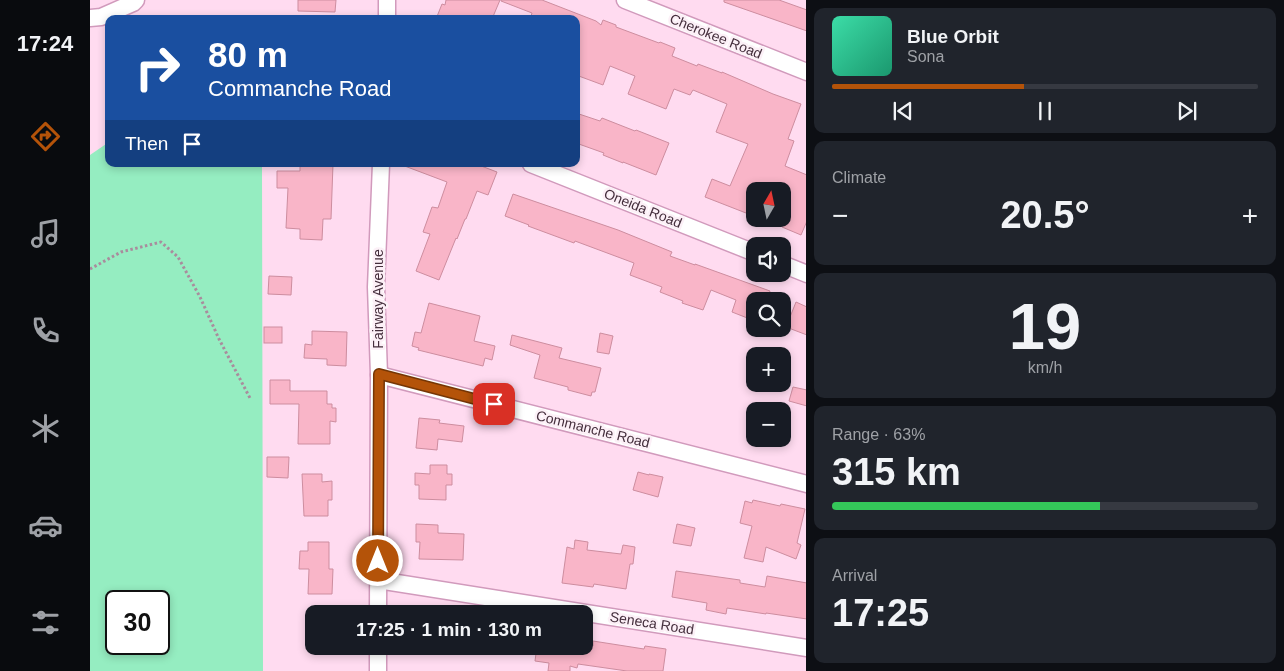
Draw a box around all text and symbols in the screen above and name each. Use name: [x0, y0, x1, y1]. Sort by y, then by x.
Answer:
street label: Cherokee Road: [668, 10, 764, 62]
text: Blue Orbit: [907, 26, 999, 47]
text: 17:24: [17, 31, 73, 56]
icon: right: [125, 35, 190, 100]
text: 80 m: [208, 35, 288, 74]
text: Sona: [907, 48, 944, 65]
text: Commanche Road: [208, 76, 391, 101]
icon: previous: [889, 97, 917, 125]
icon: pause: [1031, 97, 1059, 125]
icon: next: [1173, 97, 1201, 125]
icon: directions: [28, 119, 63, 154]
icon: arrive: [178, 130, 206, 158]
text: Then: [125, 133, 168, 154]
text: Climate: [832, 169, 886, 186]
north arrow: [746, 182, 791, 228]
map controls: [746, 182, 791, 447]
street label: Oneida Road: [602, 185, 684, 231]
text: 20.5°: [1000, 194, 1090, 236]
text: −: [832, 200, 848, 231]
text: +: [1242, 200, 1258, 231]
icon: music: [28, 216, 63, 251]
button: sound: [746, 237, 791, 282]
street label: Fairway Avenue: [370, 249, 386, 349]
text: 19: [1009, 290, 1081, 363]
button: search: [746, 292, 791, 337]
icon: phone: [28, 313, 63, 348]
button: +: [746, 347, 791, 392]
text: km/h: [1028, 359, 1062, 376]
pin: [473, 383, 515, 425]
icon: arrive: [480, 390, 508, 418]
button: −: [746, 402, 791, 447]
street label: Commanche Road: [534, 407, 652, 451]
icon: climate: [28, 411, 63, 446]
text: Range · 63%: [832, 426, 925, 443]
text: 315 km: [832, 451, 961, 493]
icon: car: [28, 508, 63, 543]
position arrow: [351, 534, 403, 586]
text: Arrival: [832, 567, 877, 584]
speed limit sign: 30: [105, 590, 170, 655]
text: 17:25: [832, 592, 929, 634]
icon: filters: [28, 605, 63, 640]
street label: Seneca Road: [609, 608, 695, 638]
text: 17:25 · 1 min · 130 m: [356, 619, 542, 640]

